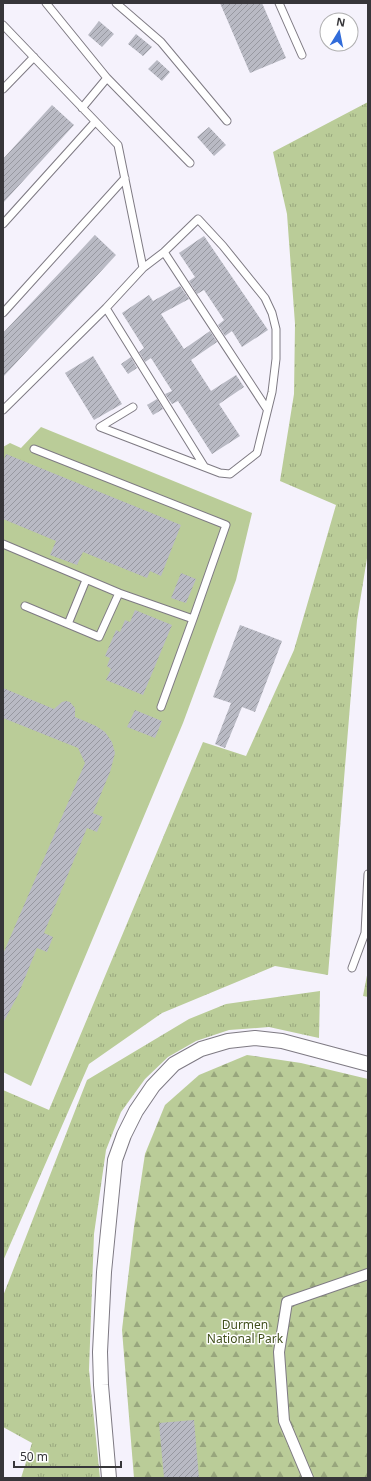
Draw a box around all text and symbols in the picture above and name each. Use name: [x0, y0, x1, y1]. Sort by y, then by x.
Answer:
north arrow: [319, 12, 359, 52]
text: N: [335, 13, 347, 30]
park label: Durmen National Park: [207, 1316, 284, 1347]
scale bar: [14, 1443, 121, 1469]
text: 50 m: [20, 1448, 48, 1465]

